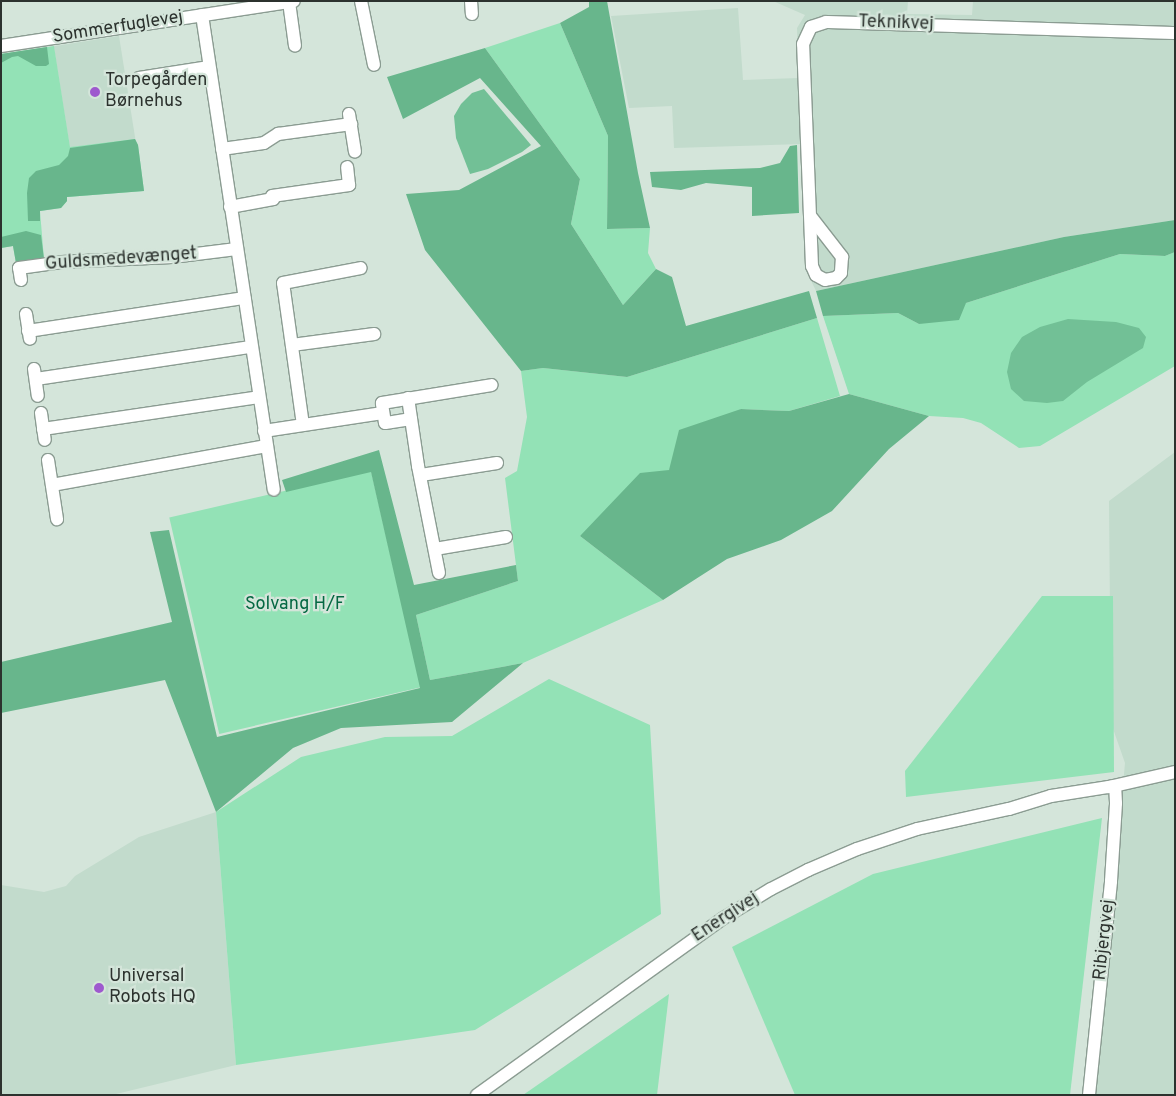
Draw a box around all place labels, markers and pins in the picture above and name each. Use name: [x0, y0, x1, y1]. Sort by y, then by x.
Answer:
place label: Torpegården Børnehus: [105, 71, 207, 114]
marker: Torpegården Børnehus: [89, 86, 101, 98]
place label: Universal Robots HQ: [109, 967, 196, 1010]
marker: Universal Robots HQ: [93, 982, 105, 994]

